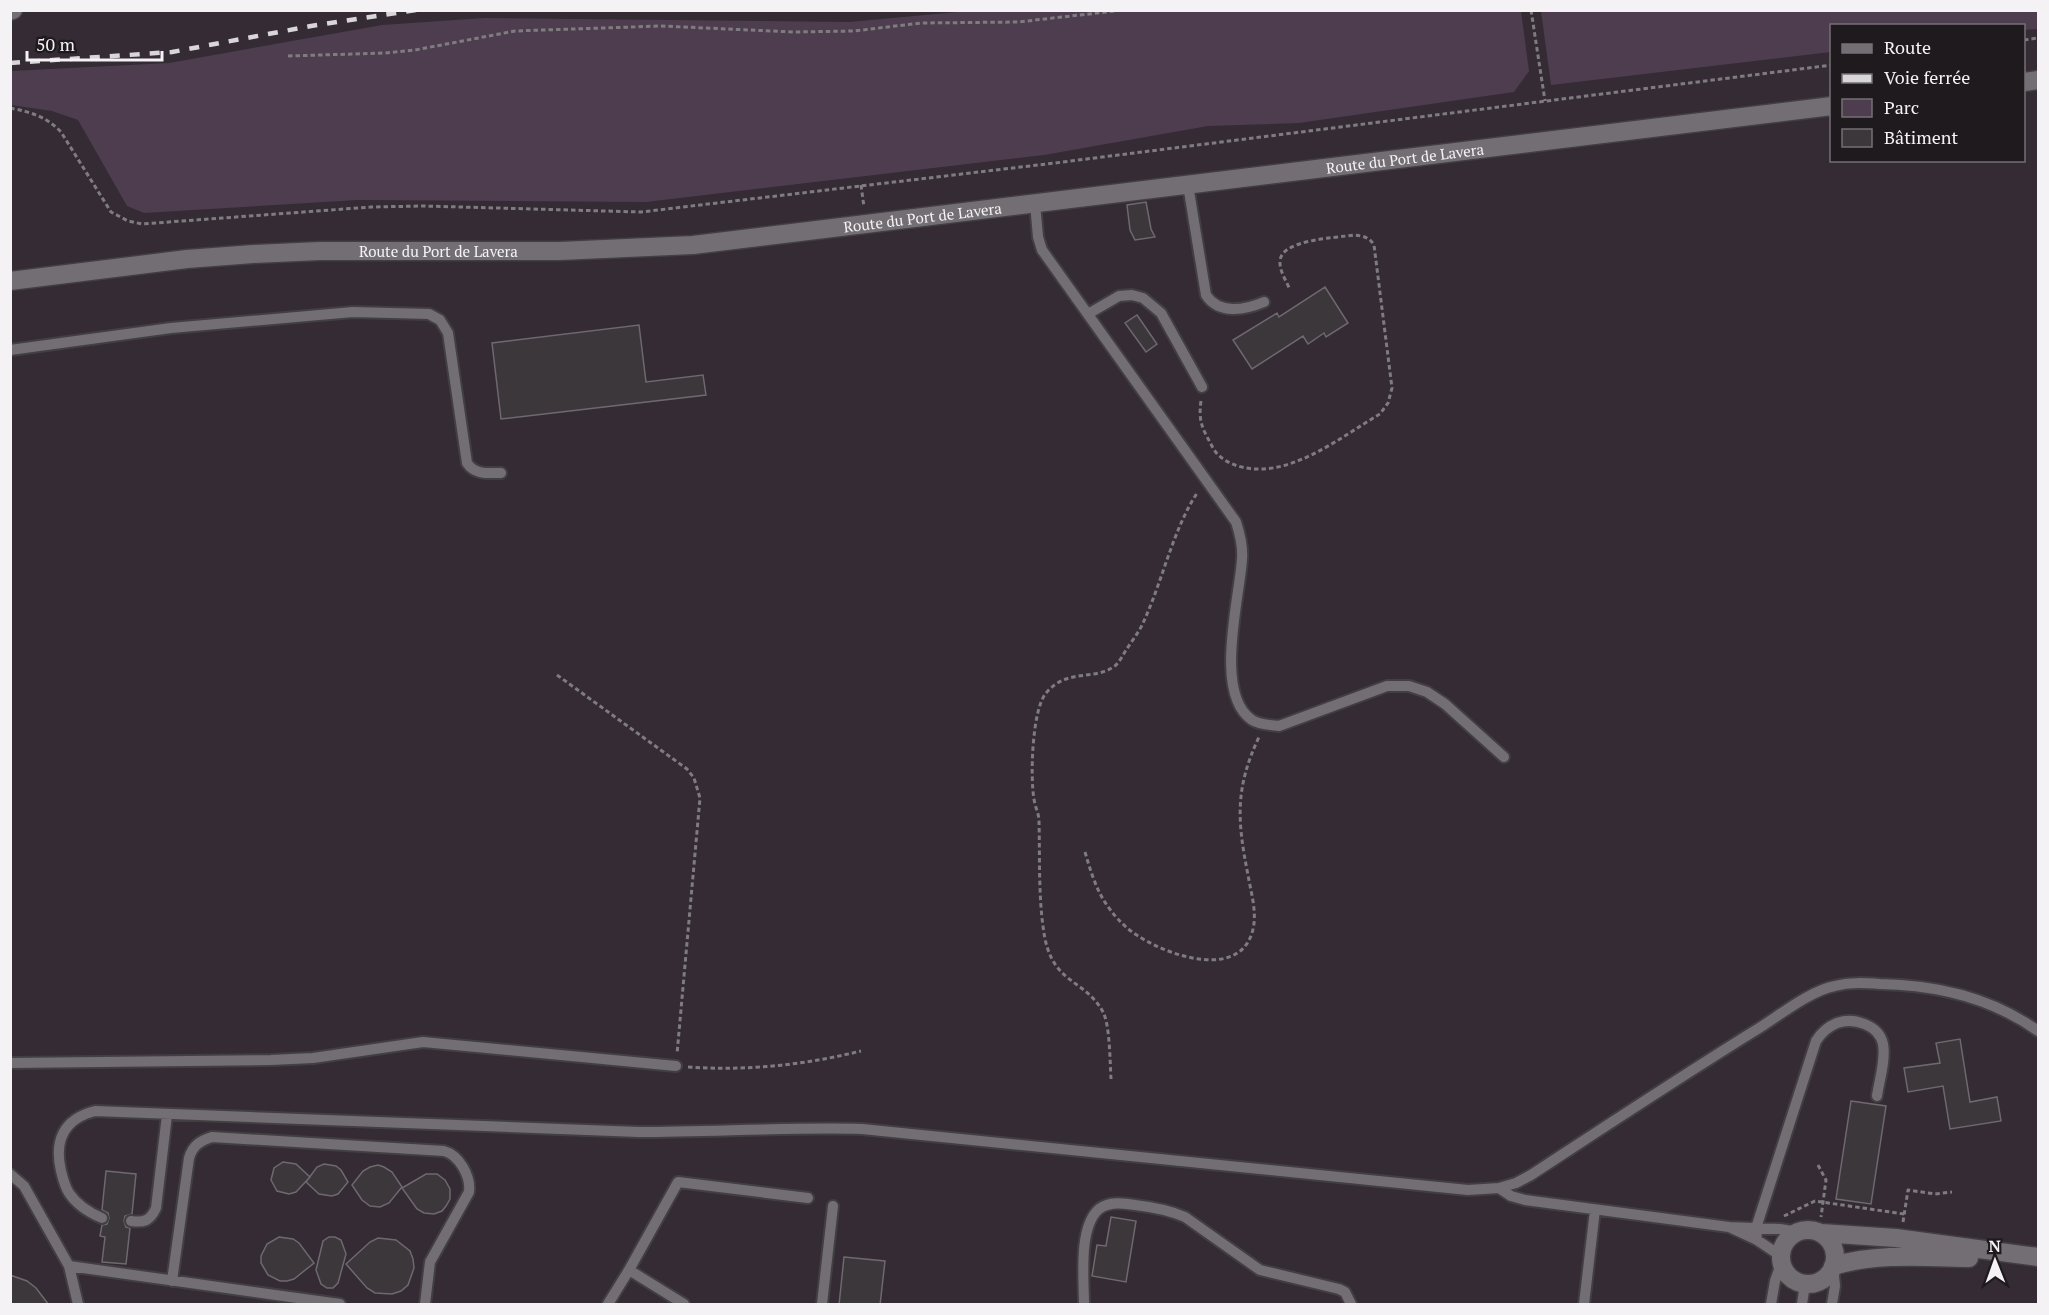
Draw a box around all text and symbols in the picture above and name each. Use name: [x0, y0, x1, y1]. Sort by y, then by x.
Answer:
scale bar: [27, 24, 162, 62]
legend: [1830, 24, 2025, 162]
text: 50 m: [36, 32, 76, 56]
text: Route: [1884, 35, 1931, 59]
text: Voie ferrée: [1884, 65, 1970, 89]
text: Parc: [1884, 95, 1919, 119]
text: Bâtiment: [1884, 125, 1959, 149]
street label: Route du Port de Lavera: [1325, 139, 1486, 178]
street label: Route du Port de Lavera: [842, 197, 1003, 237]
street label: Route du Port de Lavera: [359, 241, 518, 261]
north arrow: [1965, 1231, 2025, 1291]
text: N: [1988, 1235, 2001, 1257]

